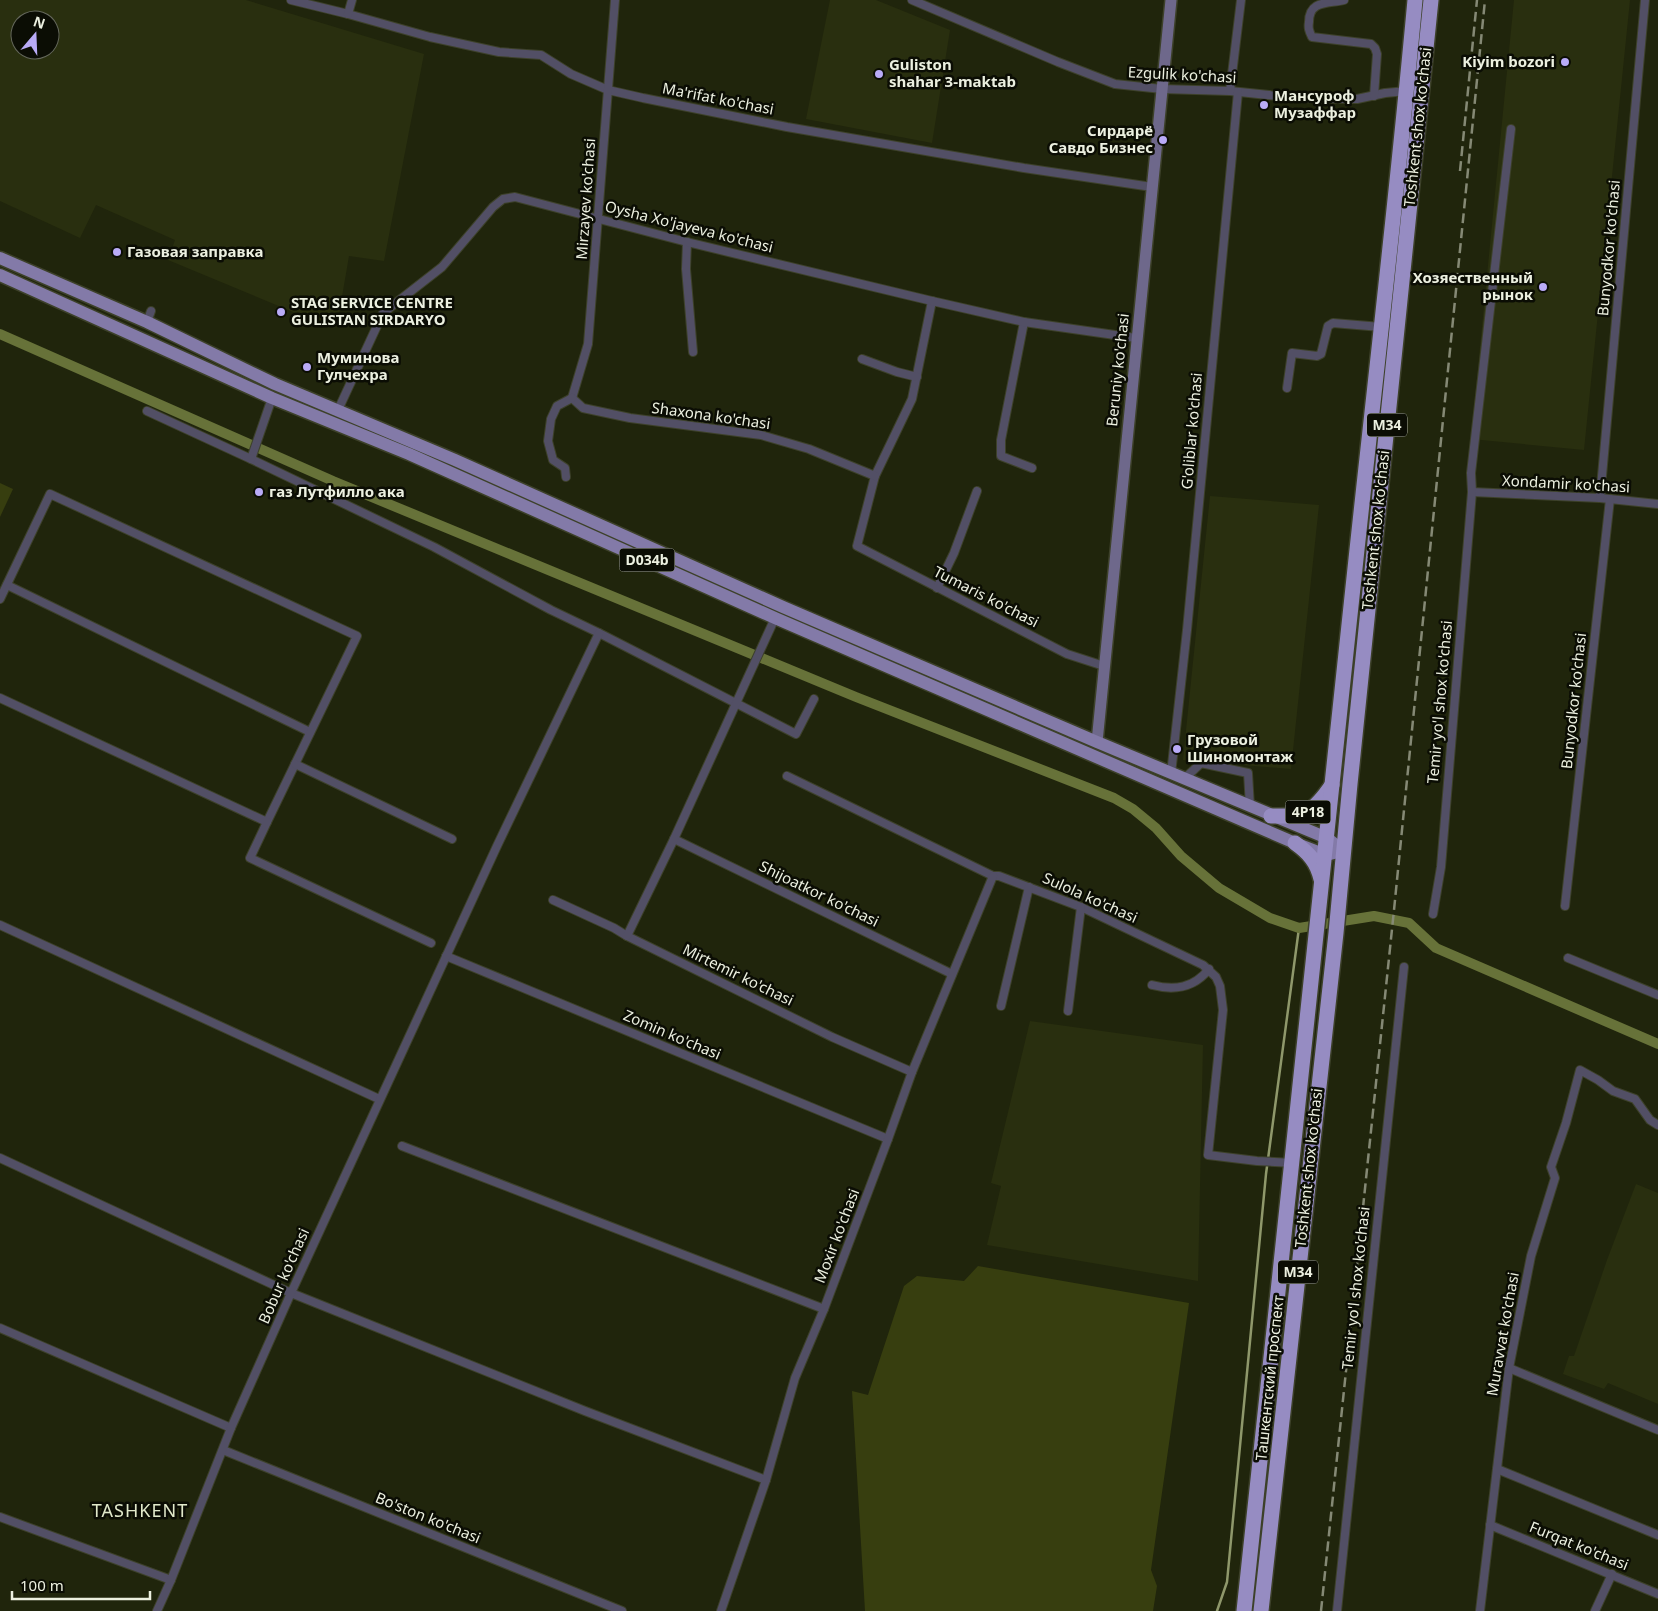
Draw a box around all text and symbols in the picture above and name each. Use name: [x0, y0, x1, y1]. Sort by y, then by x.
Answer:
north arrow: [10, 10, 60, 60]
text: N: [31, 11, 48, 33]
street label: Toshkent shox ko'chasi: [1399, 46, 1435, 208]
place label: Kiyim bozori: [1462, 51, 1555, 71]
place label: Guliston shahar 3-maktab: [889, 54, 1016, 91]
marker: Kiyim bozori: [1559, 56, 1571, 68]
street label: Ezgulik ko'chasi: [1127, 61, 1237, 87]
marker: Guliston shahar 3-maktab: [873, 68, 885, 80]
street label: Ma'rifat ko'chasi: [661, 77, 776, 119]
place label: Мансуроф Музаффар: [1274, 85, 1356, 122]
marker: Мансуроф Музаффар: [1258, 99, 1270, 111]
place label: Сирдарё Савдо Бизнес: [1049, 120, 1153, 157]
marker: Сирдарё Савдо Бизнес: [1157, 134, 1169, 146]
street label: Mirzayev ko'chasi: [571, 137, 599, 260]
street label: Bunyodkor ko'chasi: [1592, 179, 1624, 317]
street label: Oysha Xo'jayeva ko'chasi: [603, 195, 775, 257]
place label: Газовая заправка: [127, 241, 263, 261]
marker: Газовая заправка: [111, 246, 123, 258]
place label: Хозяественный рынок: [1413, 267, 1534, 304]
marker: Хозяественный рынок: [1537, 281, 1549, 293]
place label: STAG SERVICE CENTRE GULISTAN SIRDARYO: [291, 292, 453, 329]
marker: STAG SERVICE CENTRE GULISTAN SIRDARYO: [275, 306, 287, 318]
street label: Beruniy ko'chasi: [1101, 312, 1133, 427]
place label: Муминова Гулчехра: [317, 347, 399, 384]
marker: Муминова Гулчехра: [301, 361, 313, 373]
street label: G'oliblar ko'chasi: [1176, 372, 1206, 490]
street label: Shaxona ko'chasi: [651, 397, 772, 433]
road number: M34: [1367, 414, 1407, 436]
street label: Toshkent shox ko'chasi: [1357, 449, 1393, 611]
street label: Xondamir ko'chasi: [1502, 470, 1631, 496]
place label: газ Лутфилло ака: [269, 481, 405, 501]
marker: газ Лутфилло ака: [253, 486, 265, 498]
road number: D034b: [620, 548, 674, 572]
street label: Tumaris ko'chasi: [930, 561, 1043, 631]
street label: Temir yo'l shox ko'chasi: [1422, 619, 1456, 784]
street label: Bunyodkor ko'chasi: [1556, 632, 1590, 770]
place label: Грузовой Шиномонтаж: [1187, 729, 1293, 766]
marker: Грузовой Шиномонтаж: [1171, 743, 1183, 755]
road number: 4P18: [1286, 800, 1330, 824]
street label: Shijoatkor ko'chasi: [756, 855, 883, 931]
street label: Sulola ko'chasi: [1040, 867, 1141, 927]
street label: Mirtemir ko'chasi: [680, 939, 797, 1010]
street label: Zomin ko'chasi: [621, 1005, 724, 1064]
street label: Toshkent shox ko'chasi: [1290, 1087, 1326, 1249]
street label: Moxir ko'chasi: [809, 1186, 863, 1286]
street label: Temir yo'l shox ko'chasi: [1336, 1205, 1374, 1370]
street label: Bobur ko'chasi: [253, 1225, 313, 1327]
road number: M34: [1278, 1260, 1318, 1284]
street label: Muravvat ko'chasi: [1481, 1270, 1523, 1397]
street label: Ташкентский проспект: [1250, 1294, 1288, 1462]
street label: Bo'ston ko'chasi: [373, 1487, 484, 1547]
district label: TASHKENT: [92, 1498, 188, 1522]
street label: Furqat ko'chasi: [1527, 1516, 1632, 1574]
scale bar: [12, 1568, 150, 1600]
text: 100 m: [20, 1575, 64, 1595]

